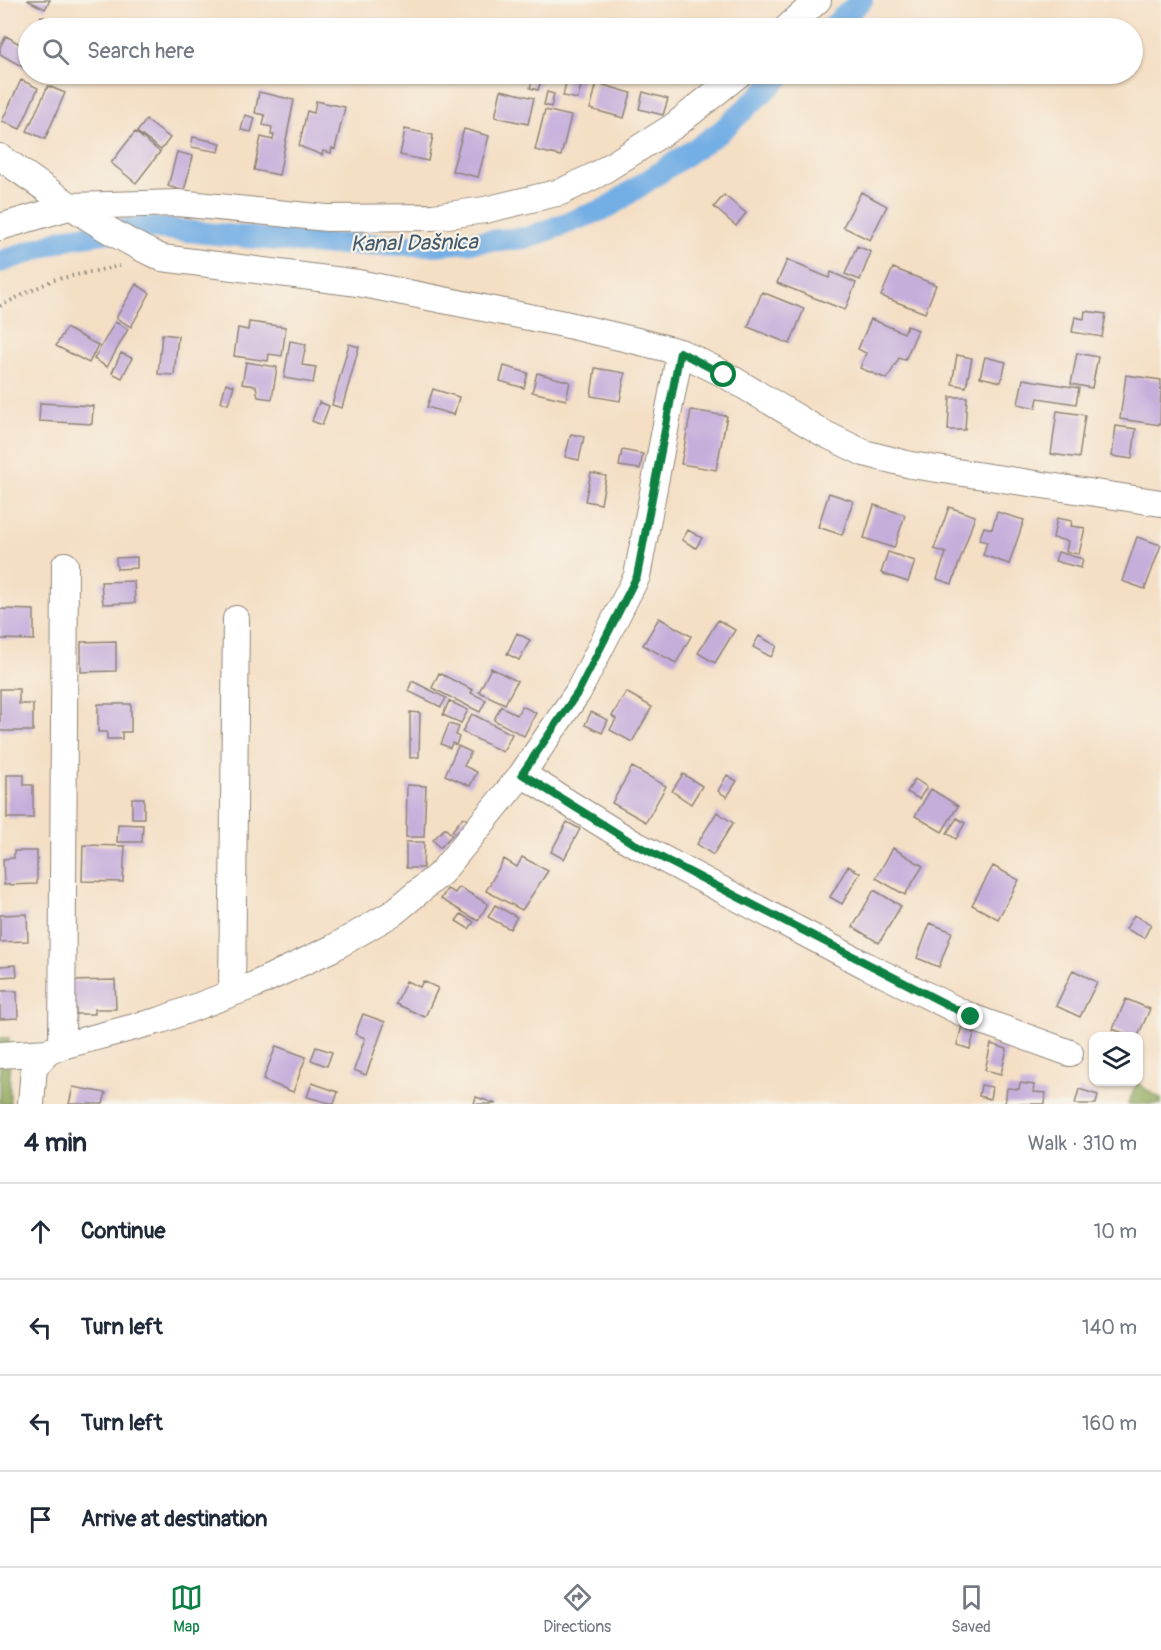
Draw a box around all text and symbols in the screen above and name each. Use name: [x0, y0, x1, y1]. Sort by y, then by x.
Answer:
search box: [18, 18, 1143, 84]
icon: search: [39, 35, 72, 68]
text: Search here: [87, 37, 194, 65]
water label: Kanal Dašnica: [350, 228, 480, 258]
route start: [710, 361, 736, 387]
route end: [957, 1003, 983, 1029]
map controls: [1089, 1032, 1143, 1086]
button: layers: [1089, 1032, 1143, 1086]
text: 4 min: [24, 1127, 87, 1159]
text: Walk · 310 m: [1028, 1131, 1137, 1156]
icon: ahead: [24, 1215, 57, 1248]
text: Continue: [81, 1217, 165, 1245]
text: 10 m: [1093, 1219, 1137, 1244]
icon: left: [24, 1311, 57, 1344]
text: Turn left: [81, 1313, 163, 1341]
text: 140 m: [1082, 1315, 1137, 1340]
icon: left: [24, 1407, 57, 1440]
text: Turn left: [81, 1409, 163, 1437]
text: 160 m: [1082, 1411, 1137, 1436]
icon: arrive: [24, 1503, 57, 1536]
text: Arrive at destination: [81, 1505, 267, 1533]
tab: Map: [170, 1581, 203, 1637]
tab: Directions: [543, 1581, 611, 1637]
tab: Saved: [951, 1581, 991, 1637]

